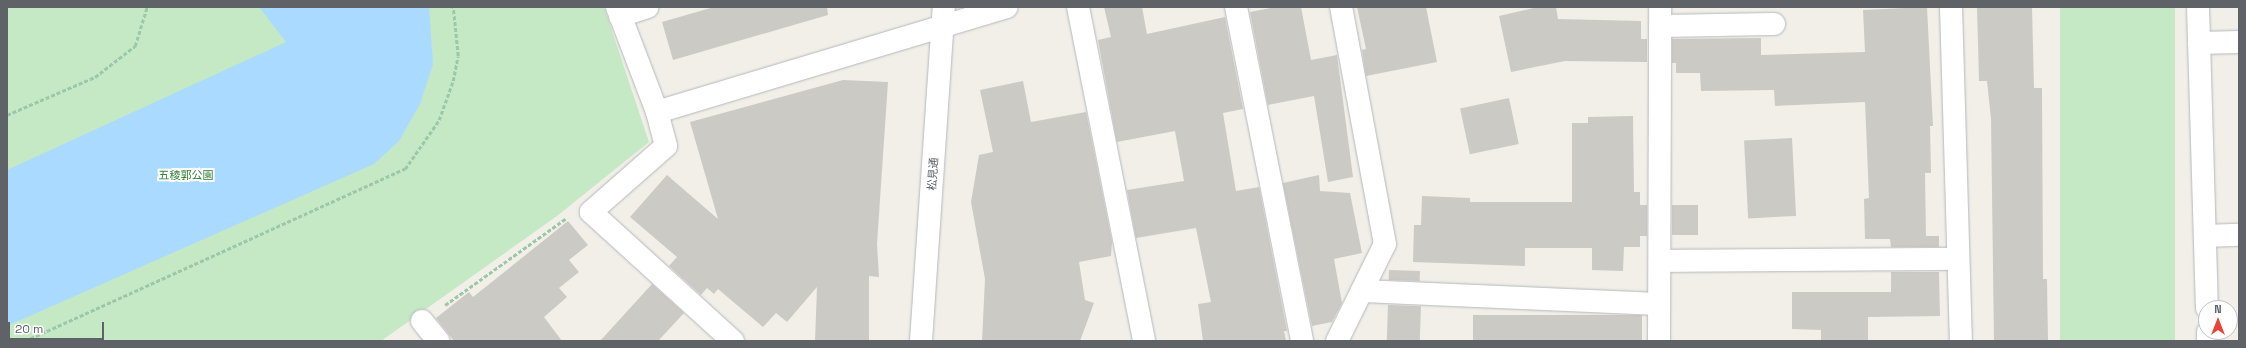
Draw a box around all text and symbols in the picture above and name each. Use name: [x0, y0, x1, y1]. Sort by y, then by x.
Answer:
street label: 松見通: [925, 157, 941, 191]
park label: 五稜郭公園: [159, 168, 213, 182]
north arrow: [2198, 300, 2238, 340]
text: N: [2214, 302, 2222, 316]
scale bar: [10, 314, 106, 340]
text: 20 m: [15, 321, 43, 337]

